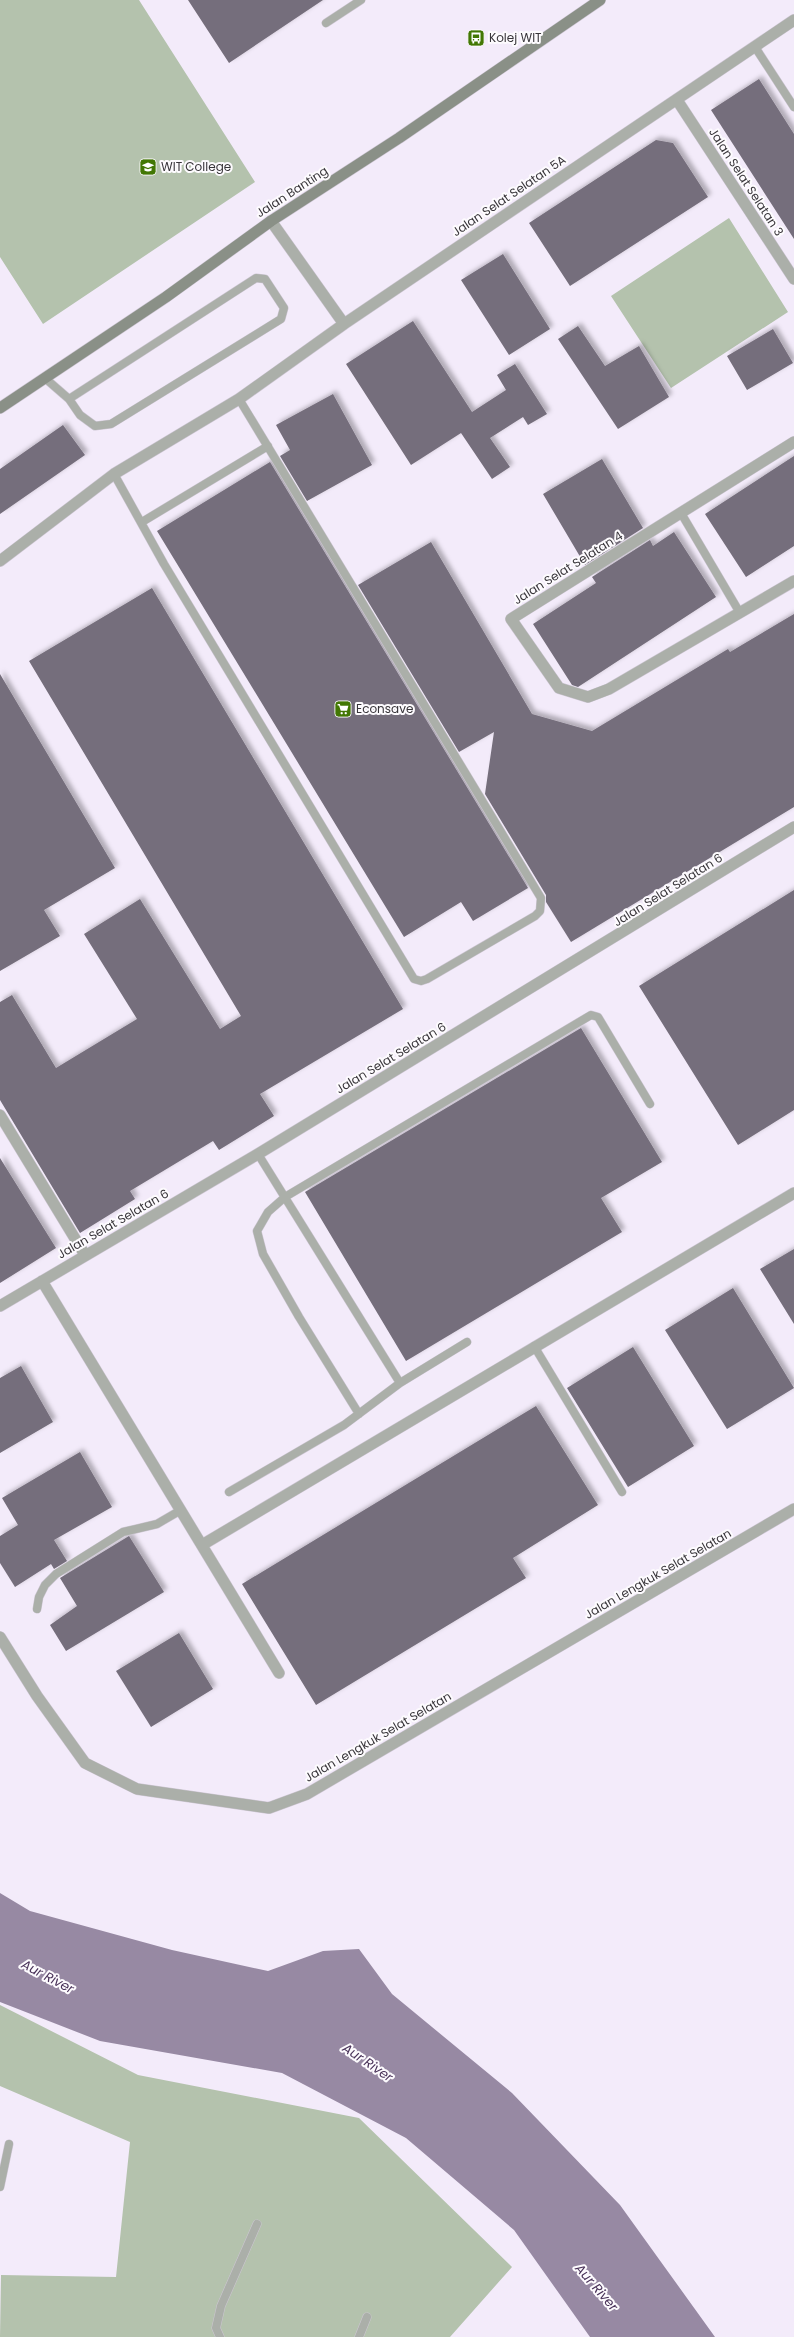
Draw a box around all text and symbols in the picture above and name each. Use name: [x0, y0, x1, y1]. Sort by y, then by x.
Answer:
bus stop icon: Kolej WIT: [466, 28, 486, 48]
place label: Kolej WIT: [489, 29, 542, 46]
street label: Jalan Selat Selatan 3: [705, 124, 788, 239]
street label: Jalan Selat Selatan 5A: [448, 151, 569, 240]
school or university icon: WIT College: [138, 157, 158, 177]
place label: WIT College: [161, 158, 231, 175]
street label: Jalan Banting: [252, 162, 331, 221]
street label: Jalan Selat Selatan 4: [510, 527, 626, 608]
supermarket icon: Econsave: [333, 699, 353, 719]
place label: Econsave: [356, 700, 413, 717]
street label: Jalan Selat Selatan 6: [610, 849, 726, 930]
street label: Jalan Selat Selatan 6: [332, 1018, 449, 1097]
street label: Jalan Selat Selatan 6: [54, 1185, 172, 1262]
street label: Jalan Lengkuk Selat Selatan: [581, 1524, 734, 1623]
street label: Jalan Lengkuk Selat Selatan: [301, 1687, 454, 1786]
water label: Aur River: [17, 1954, 78, 1999]
water label: Aur River: [338, 2038, 398, 2087]
water label: Aur River: [570, 2259, 623, 2316]

